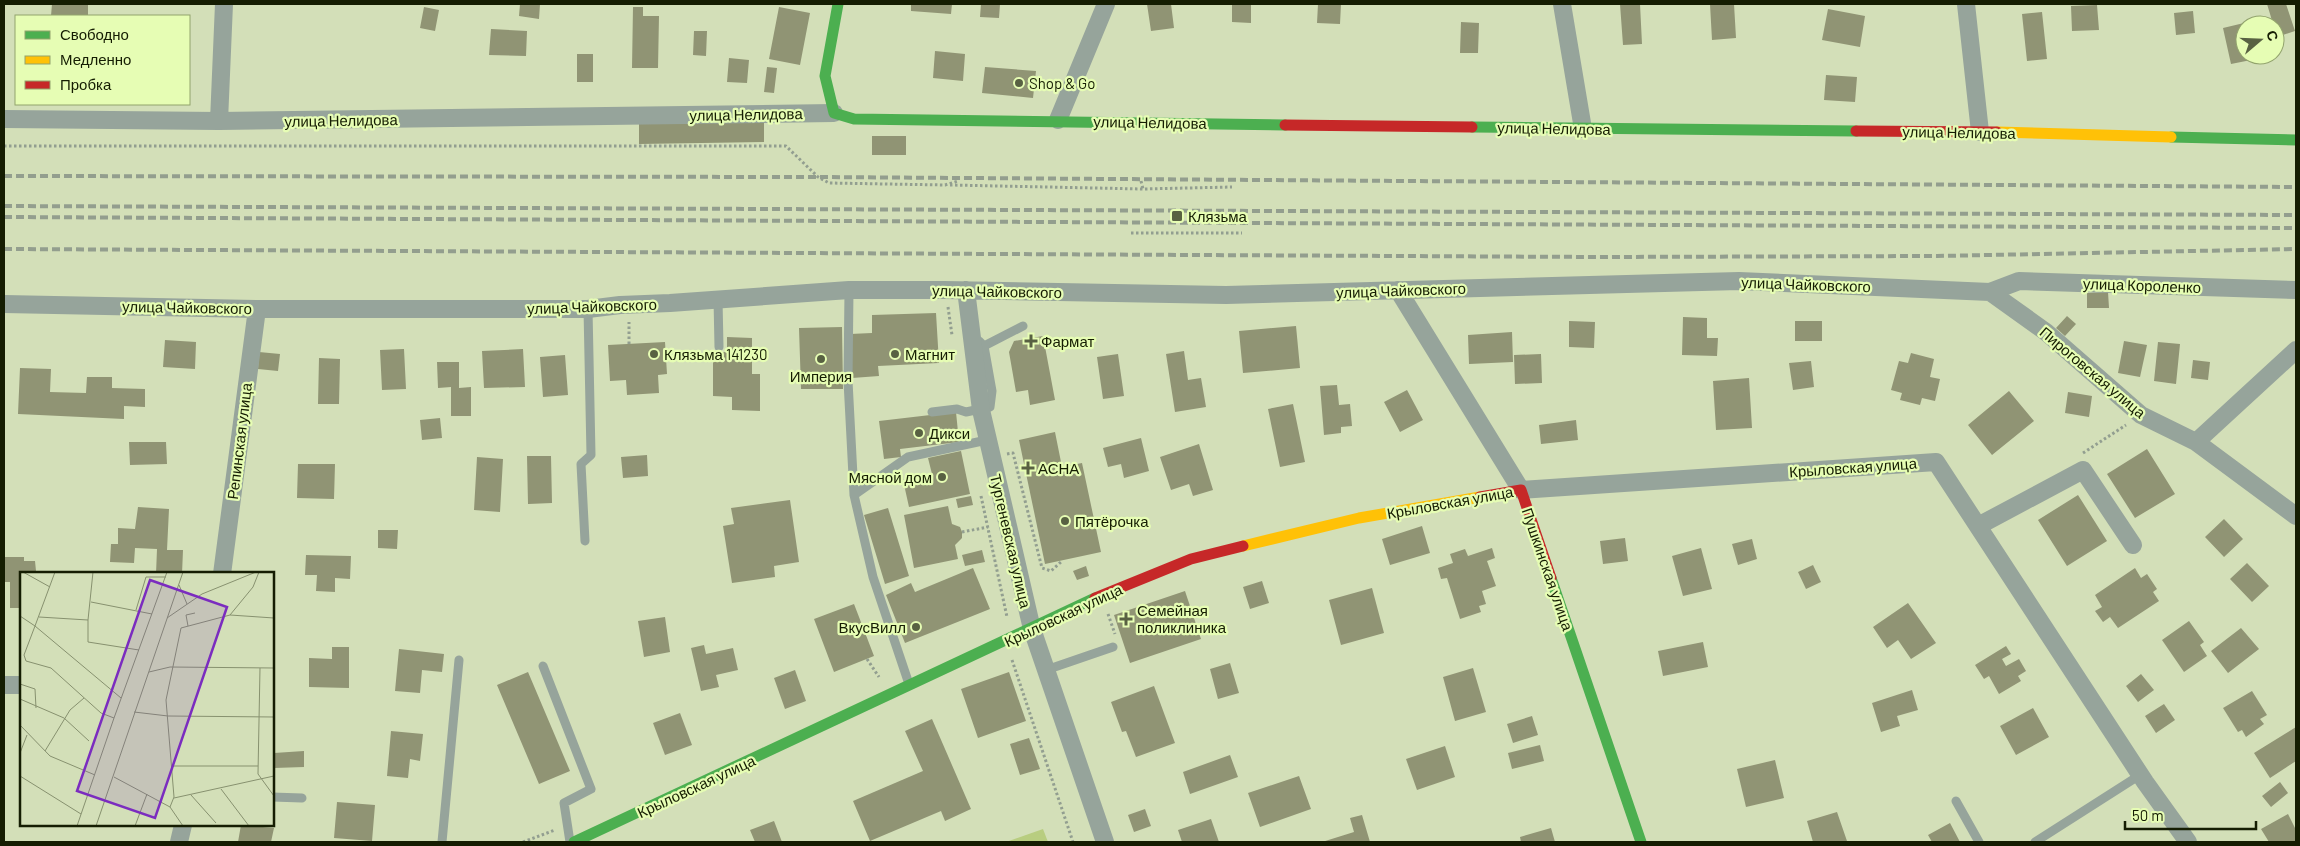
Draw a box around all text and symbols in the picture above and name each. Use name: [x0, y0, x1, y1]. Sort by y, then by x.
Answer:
legend: [15, 15, 190, 105]
north arrow: [2235, 15, 2285, 65]
text: Свободно: [60, 25, 129, 43]
text: С: [2263, 28, 2282, 43]
text: Медленно: [60, 50, 131, 68]
place label: Shop & Go: [1029, 74, 1095, 92]
text: Пробка: [60, 75, 112, 93]
marker: Shop & Go: [1013, 77, 1025, 89]
street label: улица Нелидова: [689, 104, 803, 124]
street label: улица Нелидова: [284, 110, 398, 130]
street label: улица Нелидова: [1093, 112, 1207, 132]
street label: улица Нелидова: [1497, 118, 1611, 138]
street label: улица Нелидова: [1902, 122, 2016, 142]
place label: Клязьма: [1188, 207, 1248, 225]
marker: Клязьма: [1170, 209, 1184, 223]
street label: улица Чайковского: [1741, 273, 1871, 295]
street label: улица Короленко: [2083, 274, 2201, 296]
street label: улица Чайковского: [1336, 279, 1466, 301]
street label: улица Чайковского: [932, 281, 1062, 301]
street label: улица Чайковского: [527, 295, 657, 317]
street label: улица Чайковского: [122, 297, 252, 317]
street label: Пироговская улица: [2037, 323, 2150, 422]
place label: Фармат: [1041, 332, 1094, 350]
marker: Фармат: [1025, 335, 1037, 347]
place label: Клязьма 141230: [664, 345, 768, 363]
place label: Магнит: [905, 345, 955, 363]
marker: Клязьма 141230: [648, 348, 660, 360]
marker: Магнит: [889, 348, 901, 360]
marker: Империя: [815, 353, 827, 365]
place label: Империя: [790, 367, 852, 385]
street label: Репинская улица: [223, 381, 255, 500]
place label: Дикси: [929, 424, 970, 442]
marker: Дикси: [913, 427, 925, 439]
street label: Крыловская улица: [1789, 454, 1918, 480]
place label: АСНА: [1038, 459, 1079, 477]
marker: АСНА: [1022, 462, 1034, 474]
place label: Мясной дом: [848, 468, 932, 486]
marker: Мясной дом: [936, 471, 948, 483]
street label: Тургеневская улица: [987, 472, 1035, 610]
street label: Крыловская улица: [1385, 482, 1515, 522]
street label: Пушкинская улица: [1519, 505, 1578, 633]
place label: Пятёрочка: [1075, 512, 1149, 530]
marker: Пятёрочка: [1059, 515, 1071, 527]
inset map: [20, 572, 274, 826]
street label: Крыловская улица: [1001, 580, 1125, 650]
place label: Семейная поликлиника: [1137, 601, 1227, 636]
marker: Семейная поликлиника: [1119, 612, 1133, 626]
place label: ВкусВилл: [839, 618, 906, 636]
marker: ВкусВилл: [910, 621, 922, 633]
street label: Крыловская улица: [634, 751, 758, 821]
scale bar: [2125, 798, 2256, 830]
text: 50 m: [2132, 806, 2164, 824]

